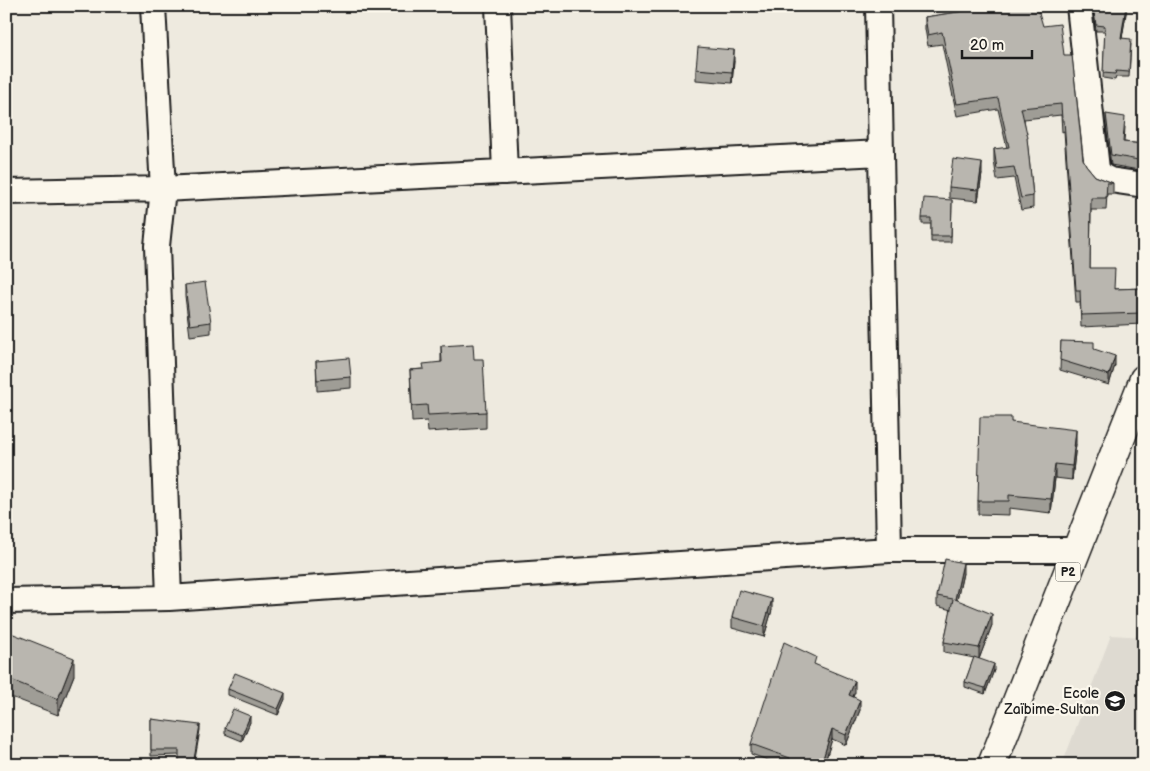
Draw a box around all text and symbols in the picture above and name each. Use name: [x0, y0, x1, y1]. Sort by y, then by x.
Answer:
scale bar: [962, 28, 1032, 60]
text: 20 m: [970, 36, 1004, 55]
road number: P2: [1056, 562, 1080, 582]
place label: Ecole Zaïbime-Sultan: [1003, 685, 1099, 718]
school or university icon: Ecole Zaïbime-Sultan: [1103, 689, 1127, 713]

